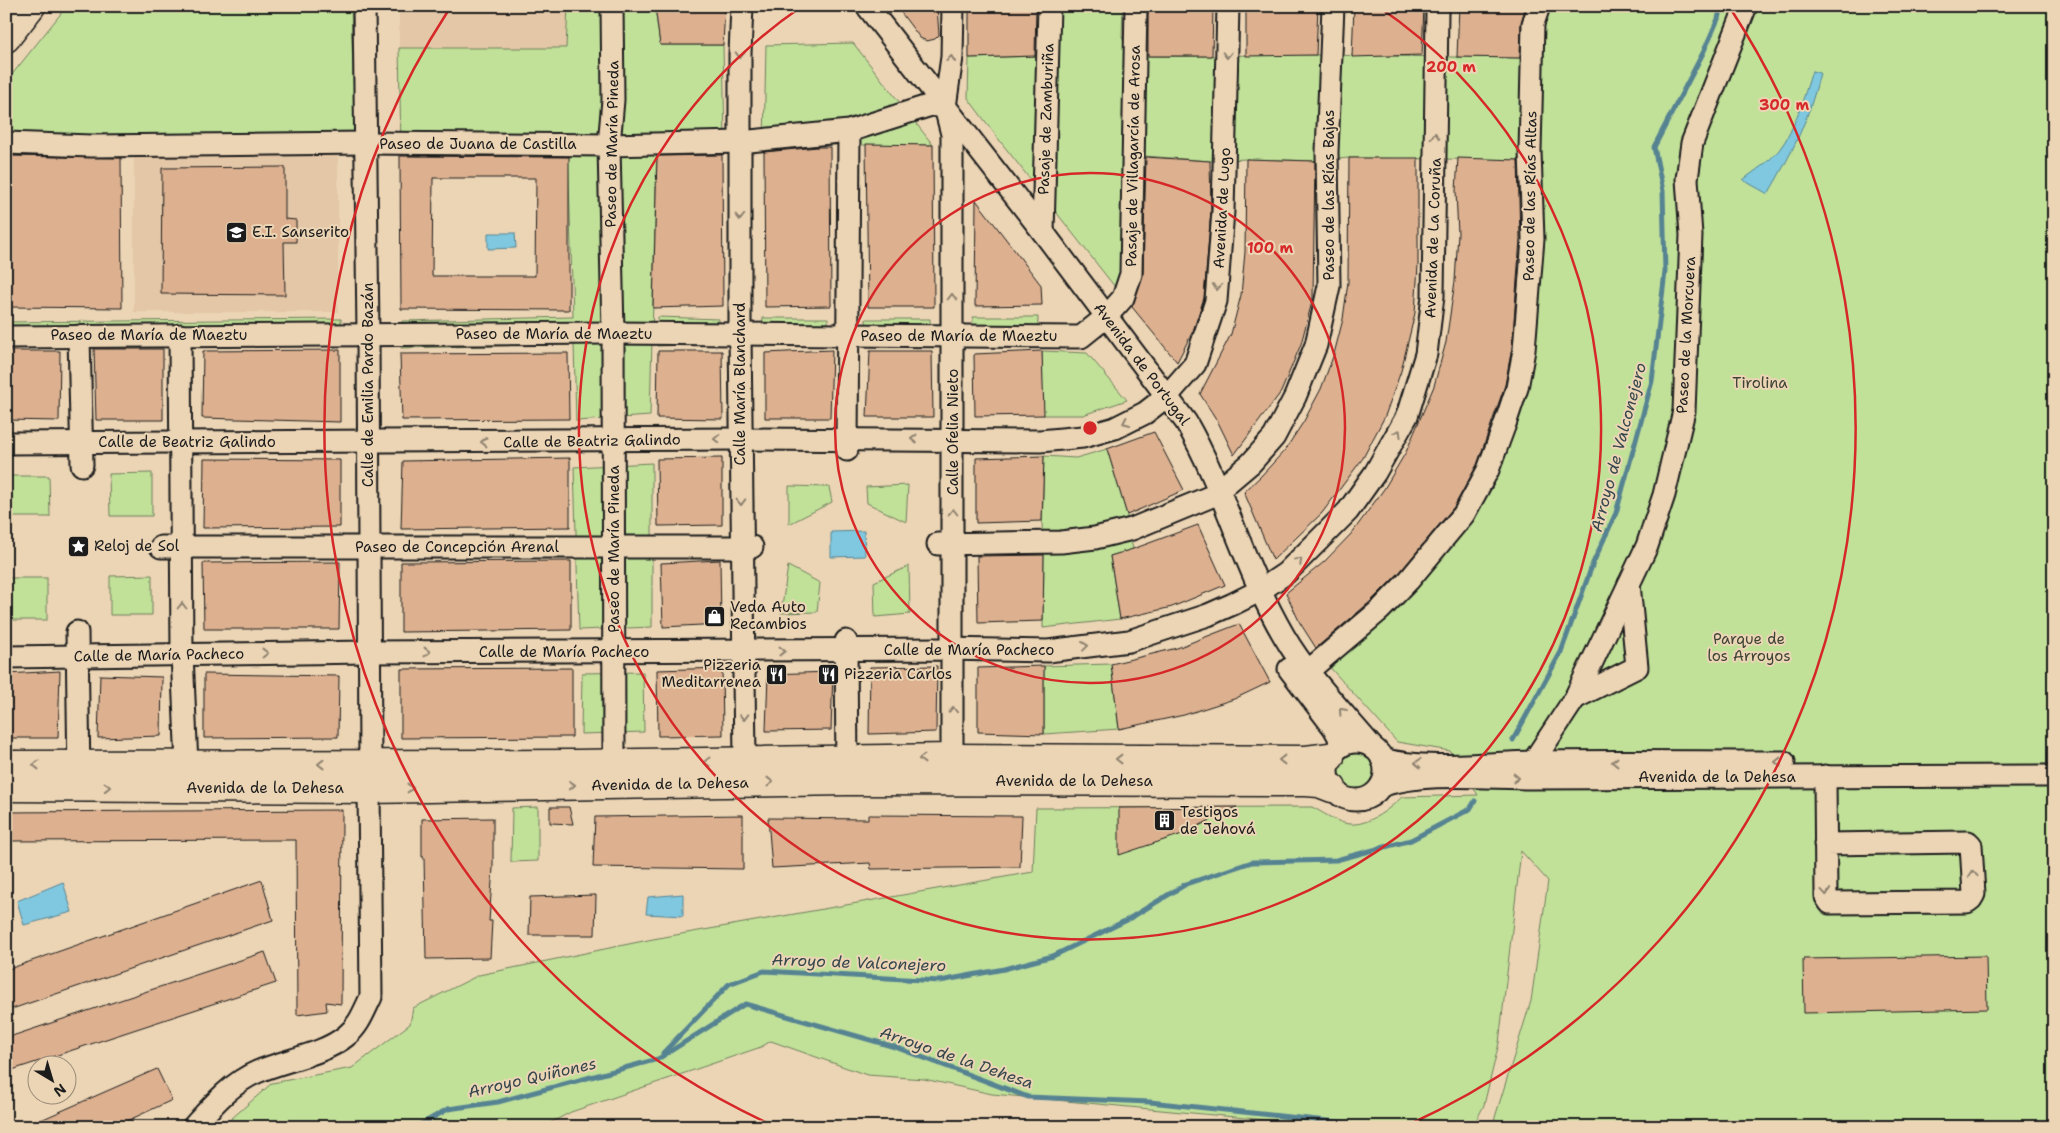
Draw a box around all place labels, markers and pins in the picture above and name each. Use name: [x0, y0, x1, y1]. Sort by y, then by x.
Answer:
school or university icon: E.I. Sanserito: [224, 220, 248, 244]
place label: E.I. Sanserito: [252, 222, 349, 242]
centre of rings: [1081, 419, 1099, 437]
place icon: Reloj de Sol: [66, 534, 90, 558]
place label: Reloj de Sol: [94, 536, 180, 556]
place label: Veda Auto Recambios: [730, 597, 807, 634]
shop icon: Veda Auto Recambios: [702, 604, 726, 628]
place label: Pizzeria Meditarrenea: [661, 655, 762, 692]
restaurant icon: Pizzeria Meditarrenea: [765, 662, 789, 686]
restaurant icon: Pizzeria Carlos: [816, 662, 840, 686]
place label: Pizzeria Carlos: [844, 664, 952, 684]
place label: Testigos de Jehová: [1180, 802, 1256, 839]
building icon: Testigos de Jehová: [1152, 809, 1176, 833]

